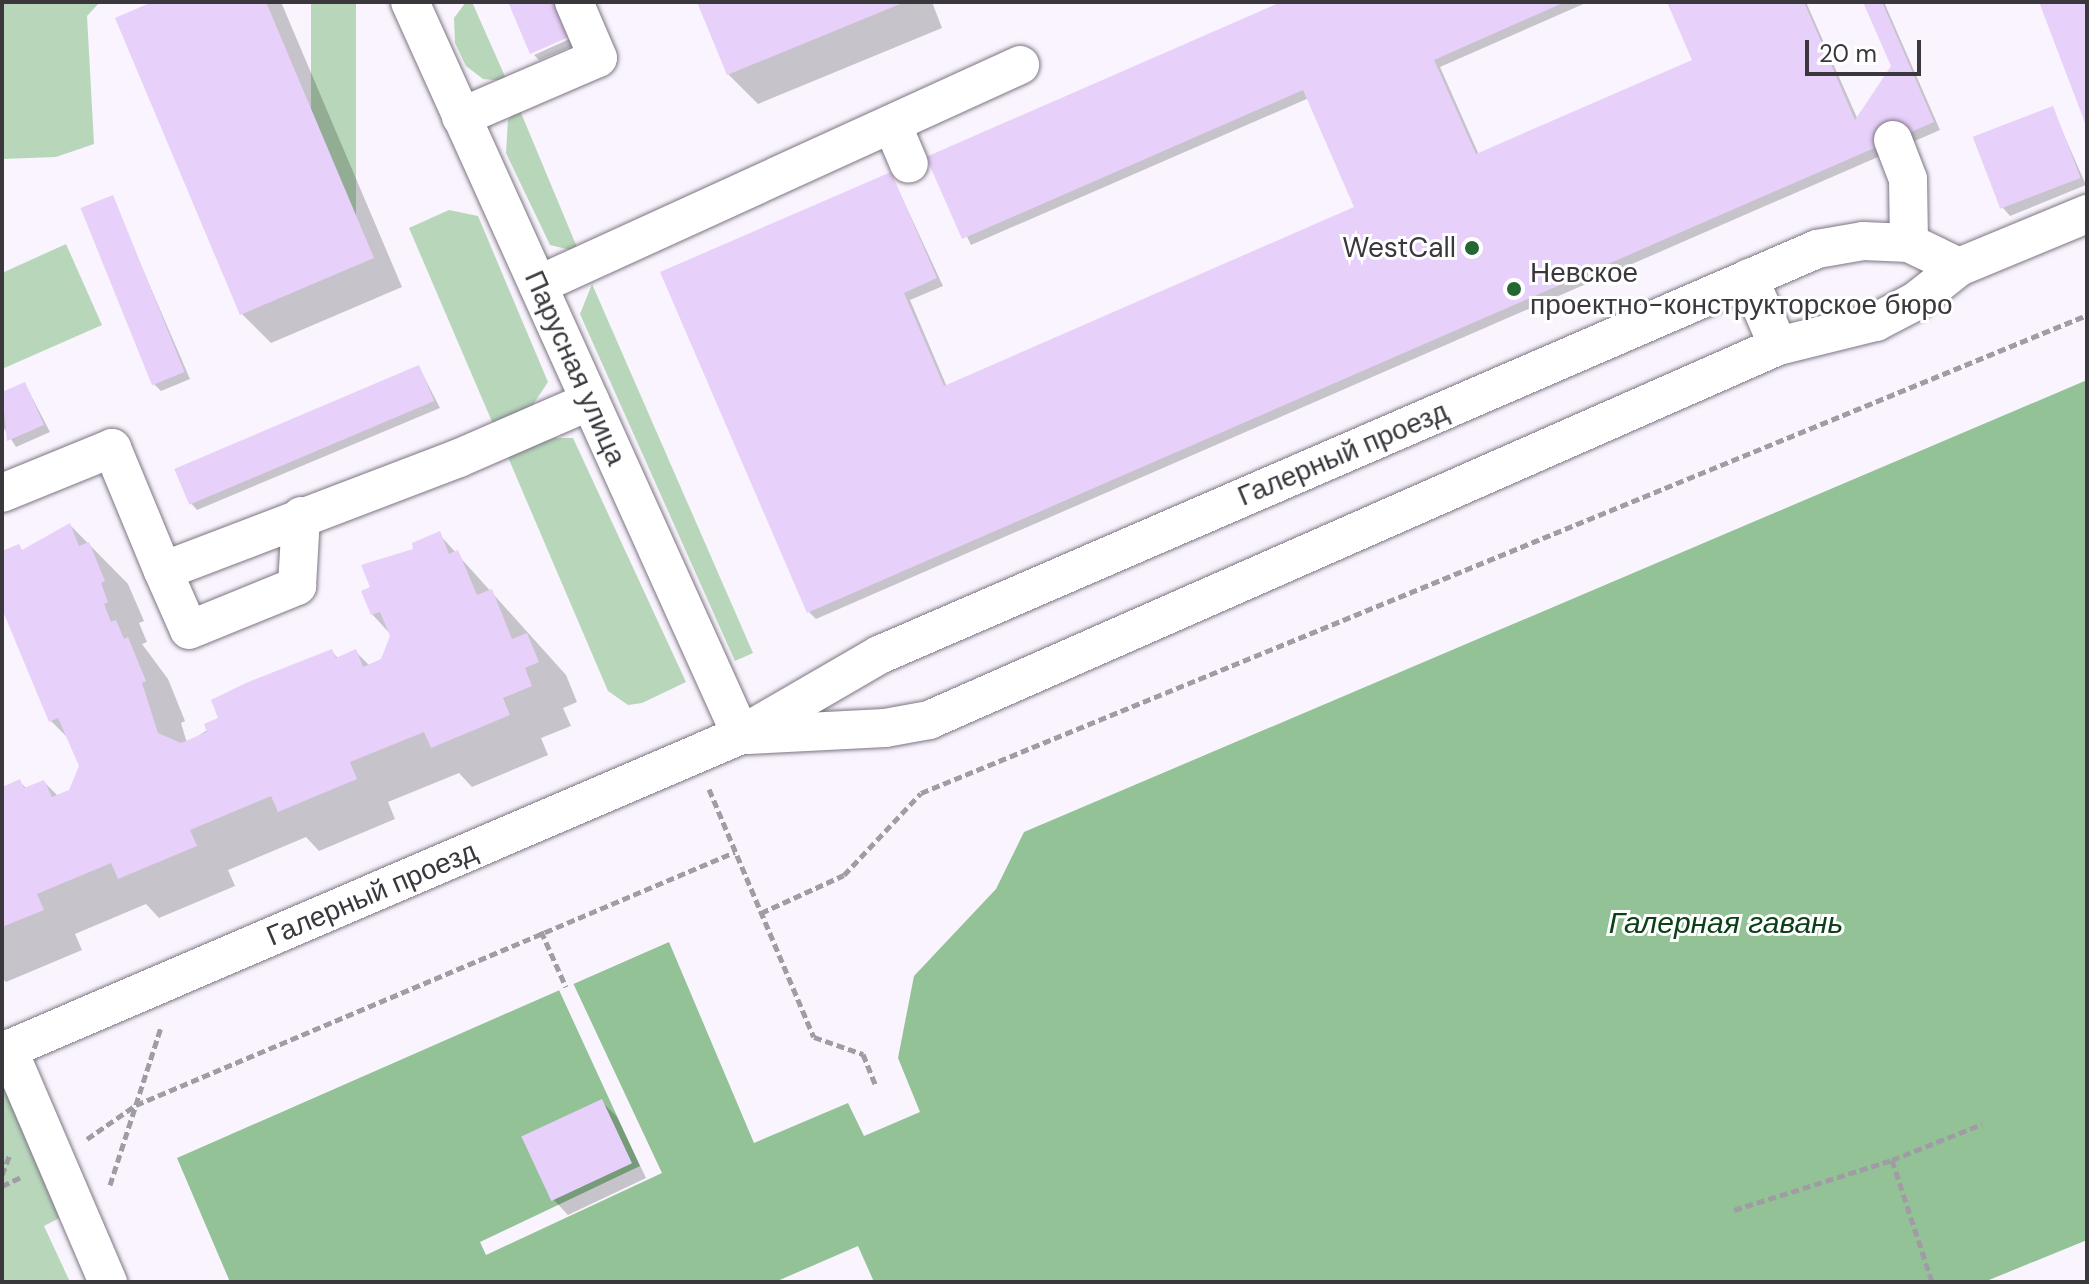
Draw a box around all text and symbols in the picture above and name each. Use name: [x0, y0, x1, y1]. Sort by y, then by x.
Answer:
scale bar: [1809, 24, 1925, 74]
text: 20 m: [1819, 38, 1877, 69]
place label: WestCall: [1342, 231, 1456, 265]
marker: WestCall: [1463, 239, 1481, 257]
place label: Невское проектно-конструкторское бюро: [1530, 256, 1953, 322]
street label: Парусная улица: [517, 266, 633, 470]
marker: Невское проектно-конструкторское бюро: [1505, 280, 1523, 298]
street label: Галерный проезд: [1233, 395, 1453, 513]
street label: Галерный проезд: [262, 835, 482, 953]
water label: Галерная гавань: [1609, 905, 1843, 941]

